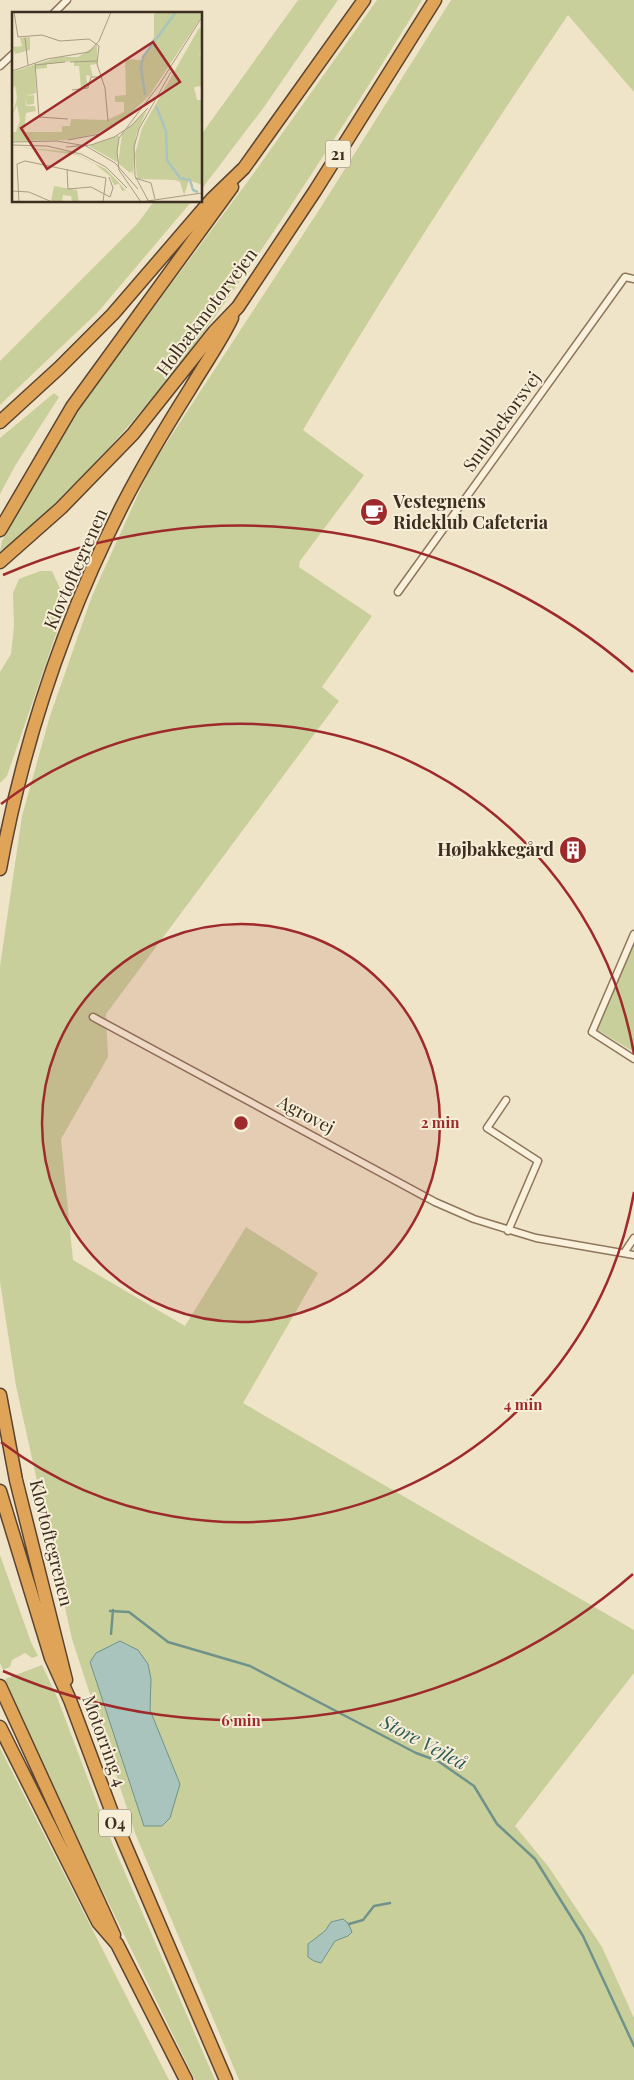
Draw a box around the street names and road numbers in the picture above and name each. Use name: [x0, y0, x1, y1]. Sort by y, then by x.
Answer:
road number: 21: [326, 140, 350, 168]
street label: Holbækmotorvejen: [150, 242, 262, 380]
street label: Snubbekorsvej: [457, 367, 546, 476]
street label: Klovtoftegrenen: [38, 504, 113, 633]
street label: Agrovej: [273, 1089, 339, 1139]
street label: Klovtoftegrenen: [25, 1477, 79, 1609]
street label: Motorring 4: [77, 1692, 133, 1790]
road number: O4: [99, 1810, 131, 1836]

